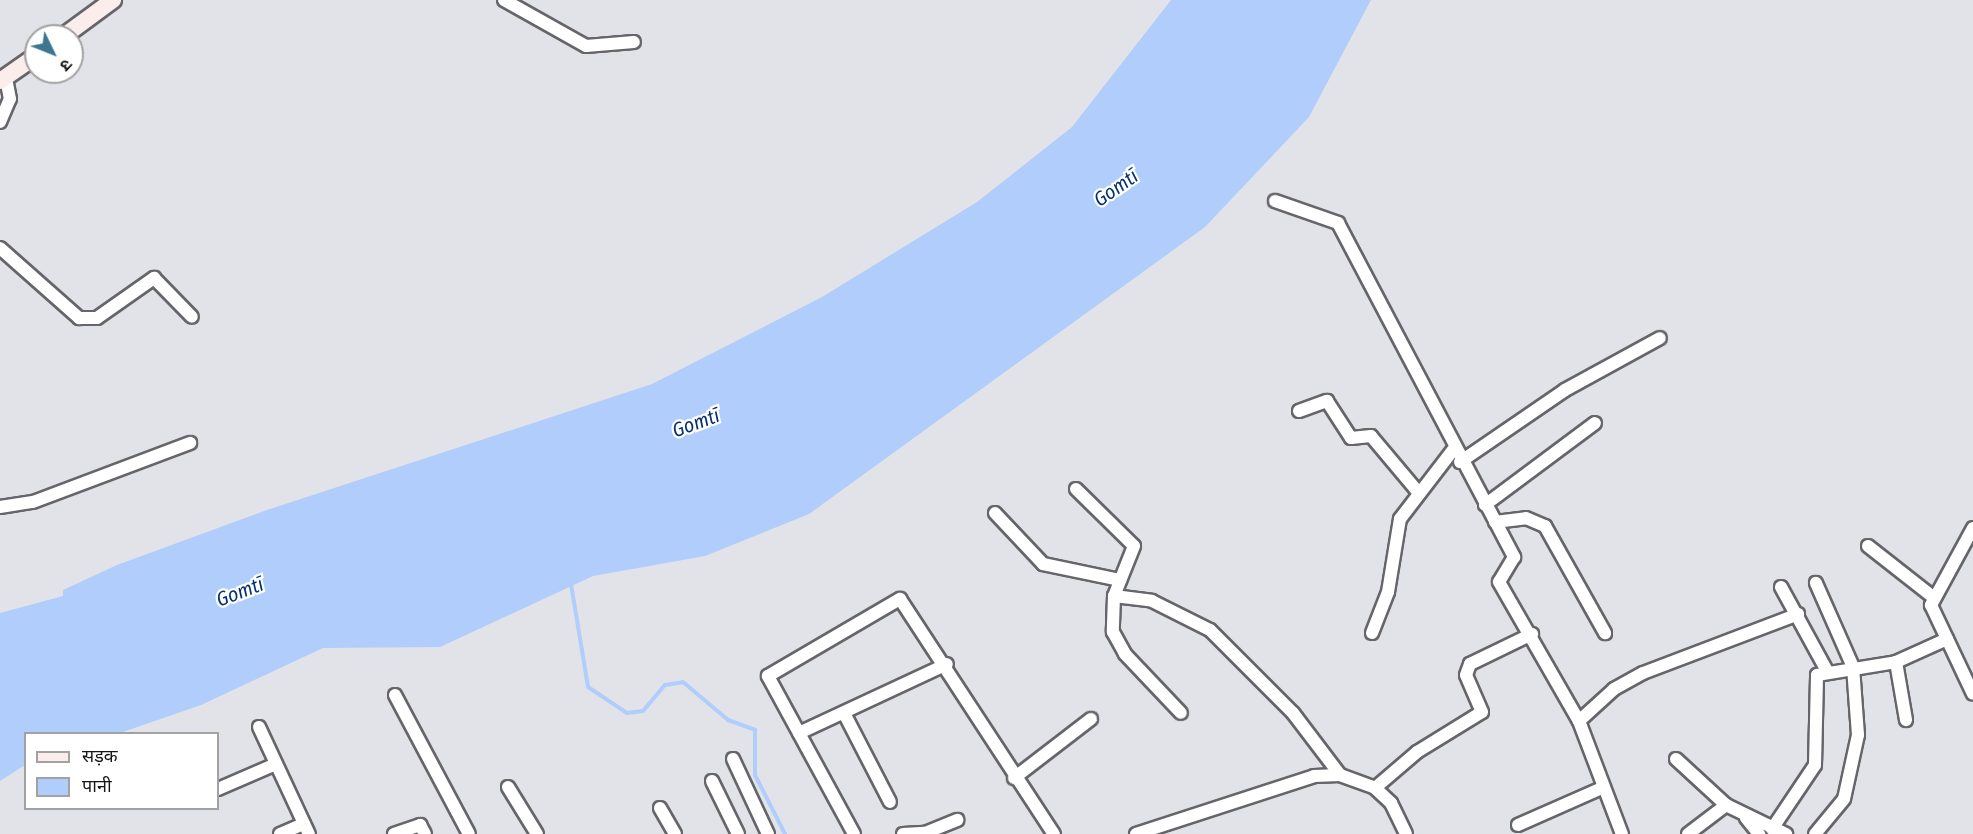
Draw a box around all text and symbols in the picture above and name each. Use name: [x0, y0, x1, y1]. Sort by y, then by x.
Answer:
north arrow: [24, 24, 84, 84]
text: उ: [56, 55, 76, 75]
water label: Gomtī: [1089, 164, 1143, 212]
water label: Gomtī: [669, 403, 723, 443]
water label: Gomtī: [213, 572, 267, 612]
legend: [24, 732, 219, 810]
text: सड़क: [82, 745, 118, 767]
text: पानी: [82, 775, 112, 797]

